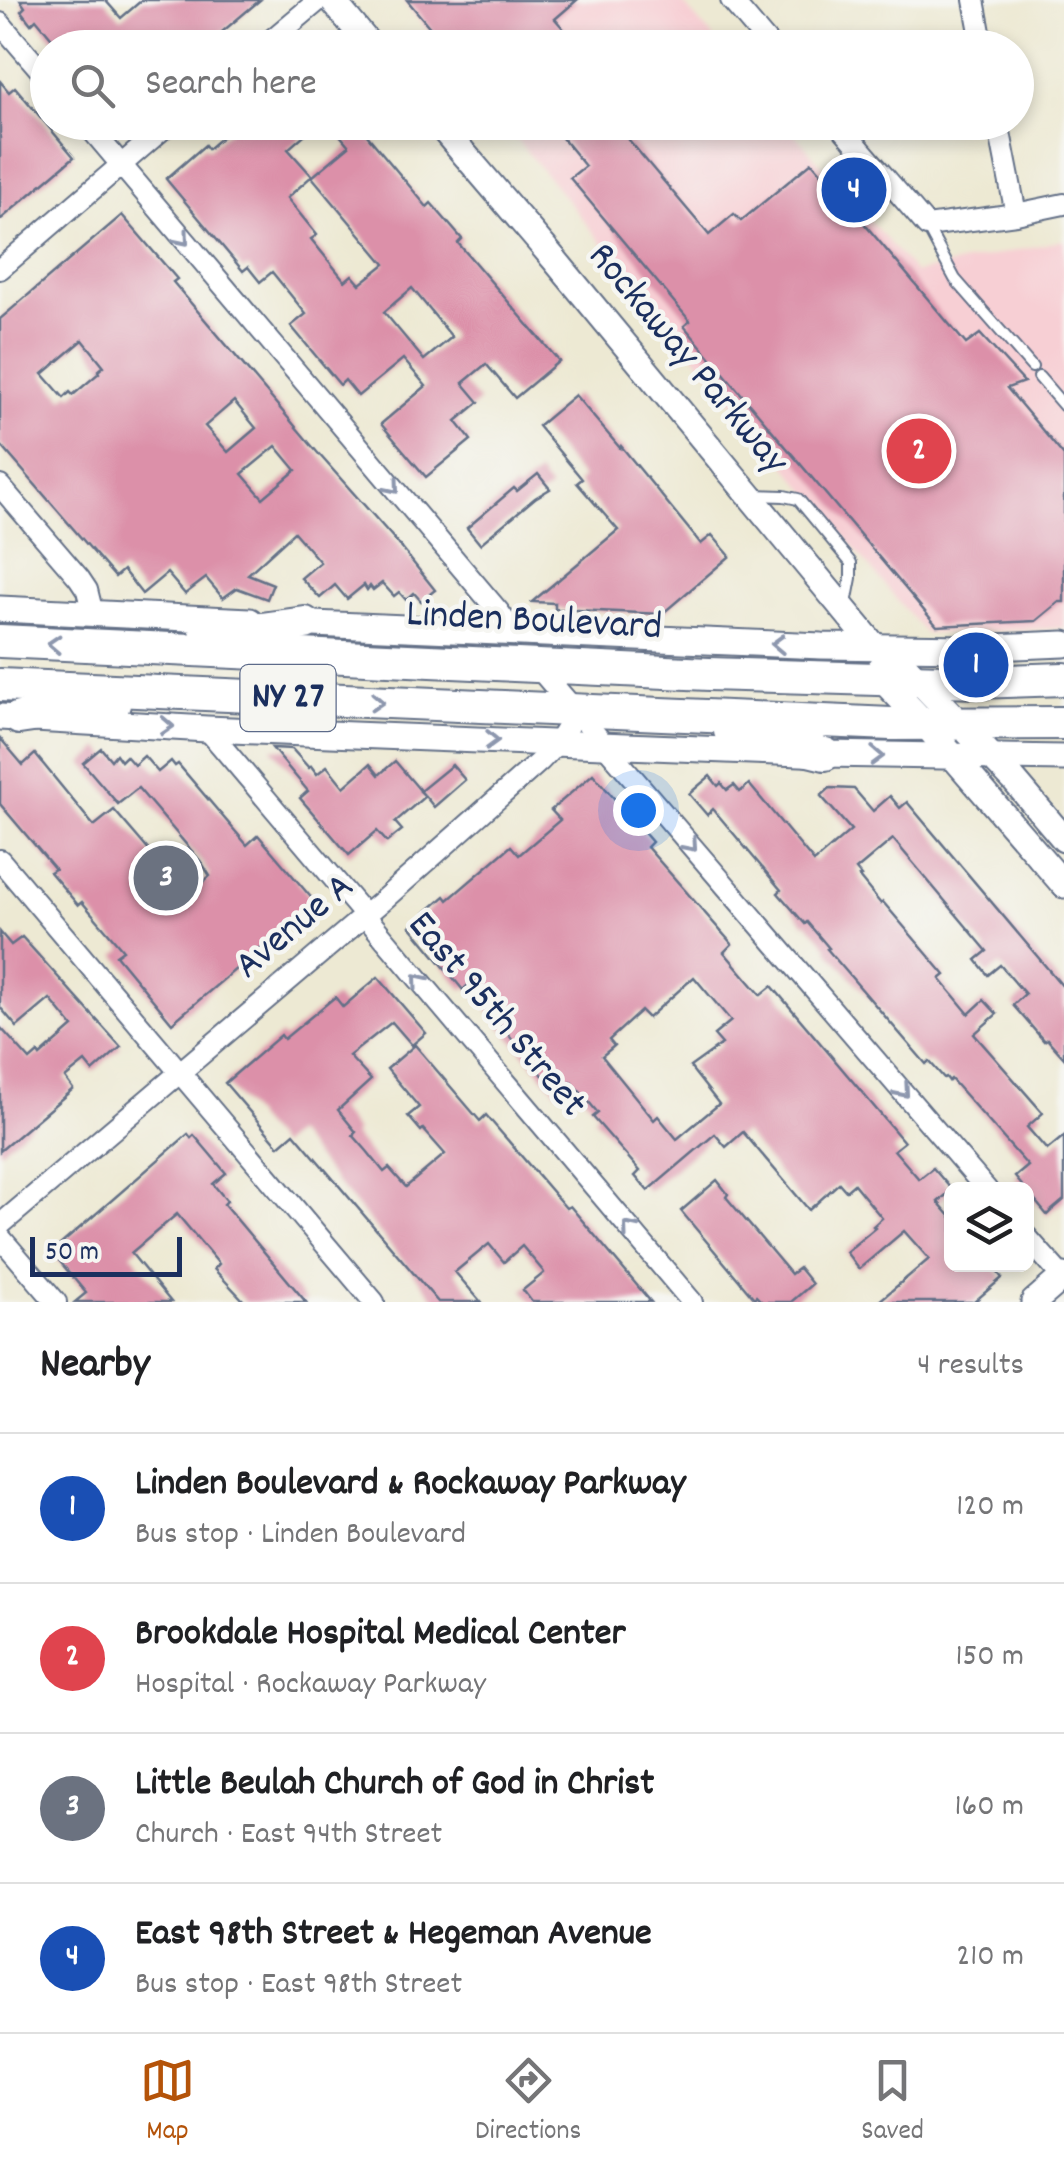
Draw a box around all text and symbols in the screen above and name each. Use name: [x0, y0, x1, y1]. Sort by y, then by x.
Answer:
search box: [30, 30, 1034, 140]
icon: search: [65, 58, 120, 113]
text: Search here: [145, 58, 317, 113]
pin: 4: [822, 152, 886, 228]
one-way arrow: [172, 227, 190, 245]
street label: Rockaway Parkway: [572, 232, 801, 489]
pin: 2: [886, 414, 952, 488]
one-way arrow: [382, 475, 400, 493]
street label: Linden Boulevard: [405, 588, 663, 658]
pin: 1: [944, 628, 1008, 702]
one-way arrow: [769, 633, 785, 654]
one-way arrow: [46, 634, 62, 655]
road number: NY 27: [240, 665, 336, 731]
one-way arrow: [370, 691, 386, 712]
one-way arrow: [160, 715, 176, 736]
one-way arrow: [484, 729, 500, 750]
one-way arrow: [869, 745, 885, 766]
your location: [613, 785, 664, 836]
one-way arrow: [679, 833, 697, 851]
pin: 3: [134, 840, 198, 916]
street label: Avenue A: [224, 861, 368, 995]
street label: East 95th Street: [392, 900, 598, 1132]
one-way arrow: [412, 973, 430, 991]
one-way arrow: [891, 1079, 909, 1098]
map controls: [944, 1182, 1034, 1272]
button: layers: [944, 1182, 1034, 1272]
one-way arrow: [623, 1221, 641, 1239]
scale bar: [30, 1232, 182, 1276]
text: 50 m: [45, 1234, 99, 1274]
text: Nearby: [40, 1337, 150, 1397]
text: 4 results: [917, 1344, 1024, 1390]
text: Linden Boulevard & Rockaway Parkway: [135, 1458, 686, 1513]
text: 1: [69, 1485, 76, 1531]
text: 120 m: [956, 1485, 1024, 1531]
text: Bus stop · Linden Boulevard: [135, 1513, 466, 1559]
text: Brookdale Hospital Medical Center: [135, 1608, 626, 1663]
text: 2: [66, 1635, 79, 1681]
text: 150 m: [955, 1635, 1024, 1681]
text: Hospital · Rockaway Parkway: [135, 1663, 486, 1709]
text: Little Beulah Church of God in Christ: [135, 1758, 654, 1813]
text: 3: [65, 1785, 80, 1831]
text: 160 m: [955, 1785, 1024, 1831]
text: Church · East 94th Street: [135, 1813, 442, 1859]
text: East 98th Street & Hegeman Avenue: [135, 1908, 652, 1963]
text: 4: [66, 1935, 79, 1981]
text: 210 m: [956, 1935, 1024, 1981]
text: Bus stop · East 98th Street: [135, 1963, 462, 2009]
tab: Map: [140, 2053, 195, 2153]
tab: Directions: [475, 2053, 581, 2153]
tab: Saved: [861, 2053, 924, 2153]

